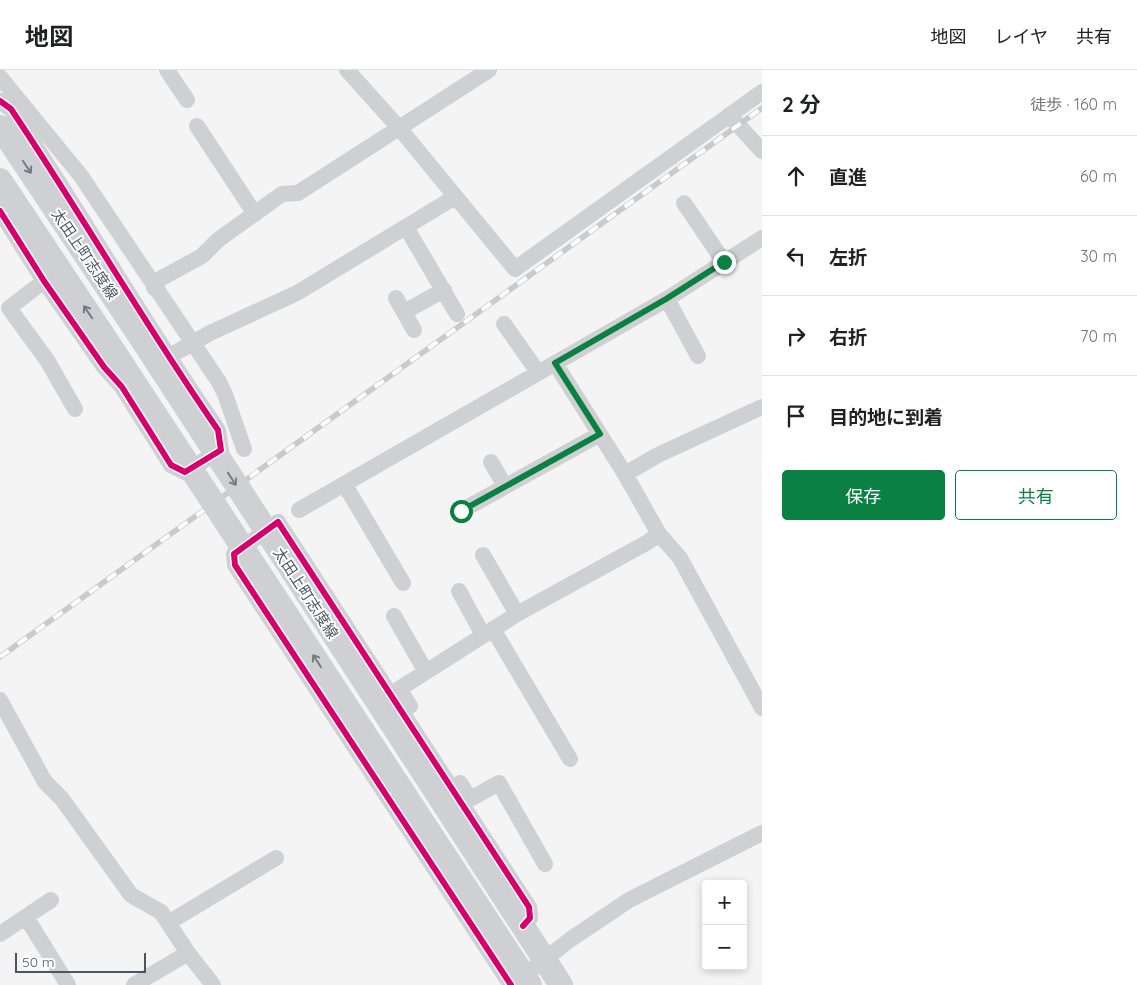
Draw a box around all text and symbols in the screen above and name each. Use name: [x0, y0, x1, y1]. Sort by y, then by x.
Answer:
text: 地図: [25, 21, 73, 51]
text: 地図: [931, 25, 967, 48]
text: レイヤ: [995, 25, 1048, 48]
text: 共有: [1076, 25, 1112, 48]
text: 2 分: [782, 91, 821, 117]
text: 徒歩 · 160 m: [1030, 94, 1117, 114]
one-way arrow: [22, 160, 32, 174]
icon: ahead: [782, 162, 810, 190]
text: 直進: [829, 165, 867, 189]
text: 60 m: [1080, 166, 1117, 186]
street label: 太田上町志度線: [48, 205, 122, 303]
icon: left: [782, 242, 810, 270]
text: 左折: [829, 245, 867, 269]
text: 30 m: [1080, 246, 1117, 266]
route end: [713, 251, 736, 274]
one-way arrow: [83, 306, 93, 320]
icon: right: [782, 322, 810, 350]
text: 右折: [829, 325, 867, 349]
text: 70 m: [1080, 326, 1117, 346]
icon: arrive: [782, 402, 810, 430]
text: 目的地に到着: [829, 405, 943, 429]
button: 保存: [782, 470, 945, 520]
button: 共有: [955, 470, 1117, 520]
one-way arrow: [227, 472, 238, 486]
route start: [450, 500, 473, 523]
street label: 太田上町志度線: [269, 544, 343, 642]
one-way arrow: [312, 654, 322, 668]
map controls: [702, 880, 747, 970]
button: +: [702, 880, 747, 925]
button: −: [702, 925, 747, 970]
scale bar: [15, 950, 146, 973]
text: 50 m: [22, 953, 55, 971]

